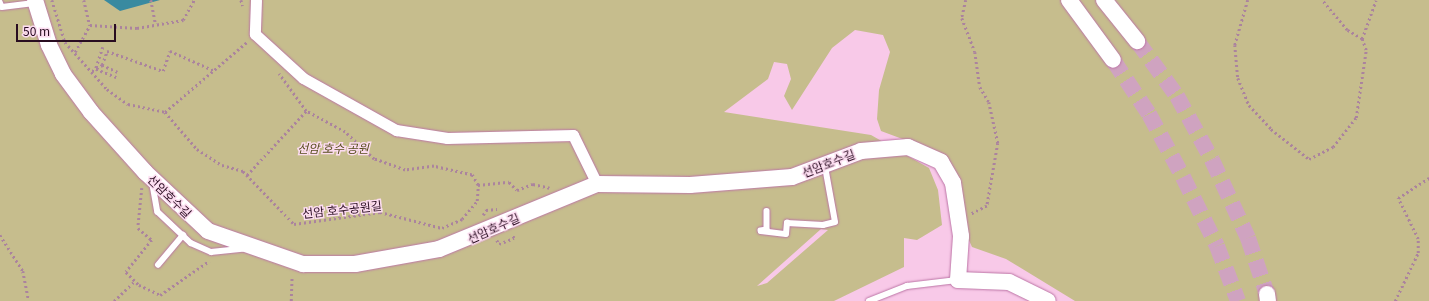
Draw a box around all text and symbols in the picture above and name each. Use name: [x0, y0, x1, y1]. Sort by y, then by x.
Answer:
scale bar: [18, 16, 118, 42]
text: 50 m: [23, 22, 50, 39]
park label: 선암 호수 공원: [297, 141, 369, 155]
street label: 선암호수길: [800, 146, 856, 180]
street label: 선암호수길: [145, 172, 195, 220]
street label: 선암 호수공원길: [301, 198, 383, 220]
street label: 선암호수길: [465, 210, 521, 246]

